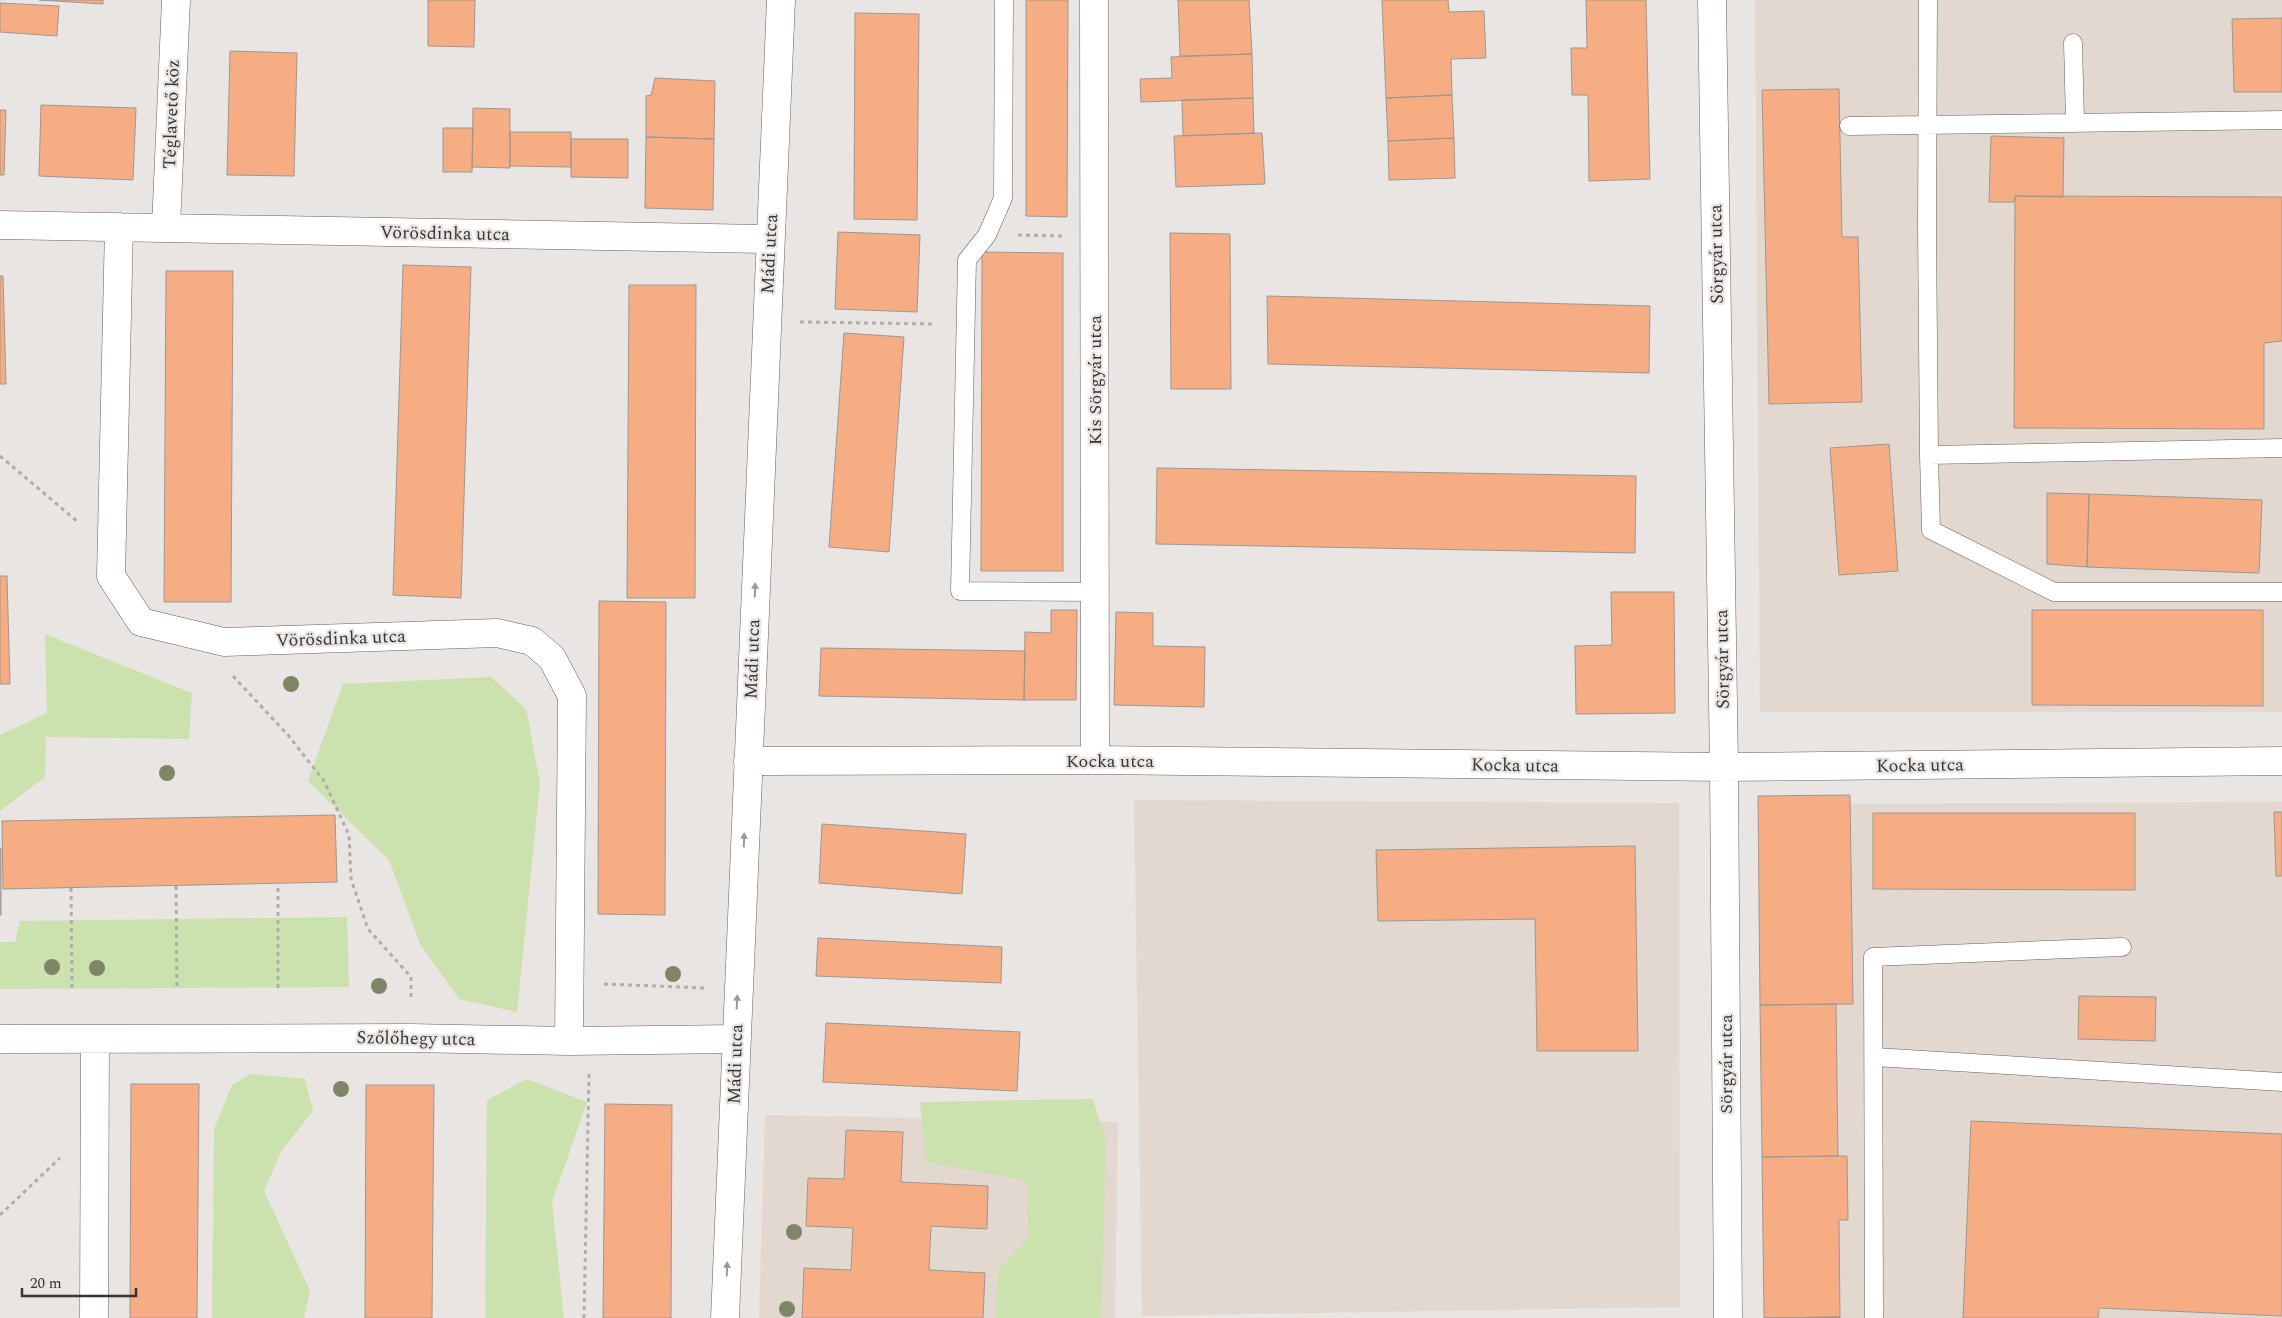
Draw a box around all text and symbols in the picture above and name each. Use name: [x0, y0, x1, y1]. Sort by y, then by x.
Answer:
street label: Téglavető köz: [156, 59, 187, 169]
street label: Sörgyár utca: [1702, 204, 1731, 304]
street label: Mádi utca: [754, 213, 785, 295]
street label: Vörösdinka utca: [380, 219, 510, 248]
street label: Kis Sörgyár utca: [1082, 315, 1109, 445]
one-way arrow: [751, 582, 759, 598]
street label: Sörgyár utca: [1708, 609, 1737, 709]
street label: Mádi utca: [738, 618, 767, 700]
street label: Vörösdinka utca: [276, 623, 407, 654]
street label: Kocka utca: [1066, 748, 1154, 775]
street label: Kocka utca: [1471, 751, 1559, 780]
street label: Kocka utca: [1876, 751, 1964, 780]
one-way arrow: [741, 831, 749, 847]
one-way arrow: [734, 994, 742, 1010]
street label: Sörgyár utca: [1713, 1014, 1740, 1114]
street label: Mádi utca: [721, 1023, 750, 1105]
street label: Szőlőhegy utca: [356, 1024, 476, 1053]
one-way arrow: [723, 1261, 731, 1277]
scale bar: [22, 1266, 136, 1298]
text: 20 m: [30, 1272, 62, 1295]

